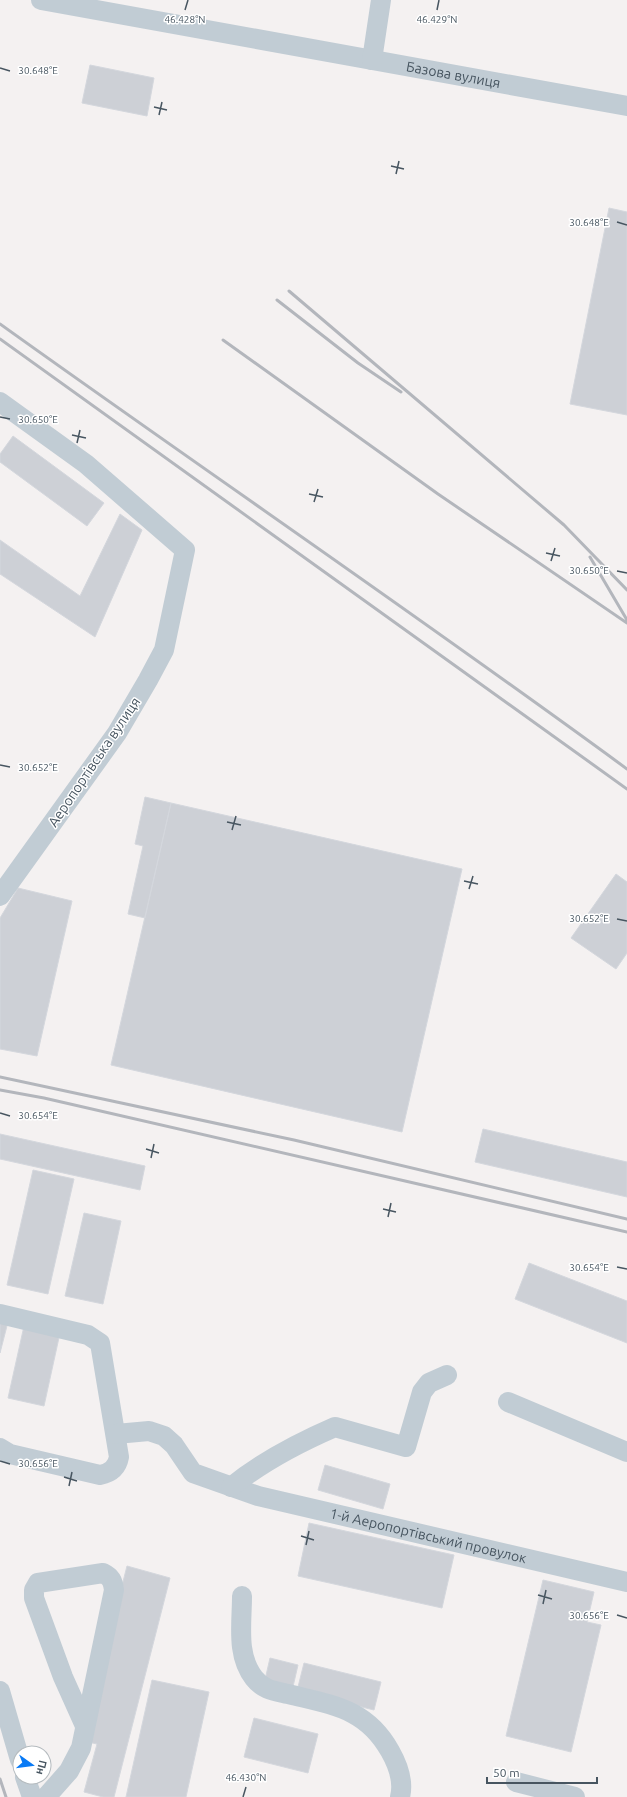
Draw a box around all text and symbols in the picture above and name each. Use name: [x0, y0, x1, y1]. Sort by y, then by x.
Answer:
text: 46.428°N: [164, 14, 206, 25]
text: 46.429°N: [416, 14, 458, 25]
street label: Базова вулиця: [405, 58, 502, 91]
text: 30.648°E: [18, 65, 58, 76]
text: 30.648°E: [569, 217, 609, 228]
text: 30.650°E: [18, 414, 58, 425]
text: 30.650°E: [569, 565, 609, 576]
street label: Аеропортівська вулиця: [45, 694, 143, 830]
text: 30.652°E: [18, 762, 58, 773]
text: 30.652°E: [569, 913, 609, 924]
text: 30.654°E: [18, 1110, 58, 1121]
text: 30.654°E: [569, 1262, 609, 1273]
text: 30.656°E: [18, 1458, 58, 1469]
street label: 1-й Аеропортівський провулок: [328, 1505, 528, 1566]
text: 30.656°E: [569, 1610, 609, 1621]
north arrow: [12, 1745, 52, 1785]
text: Пн: [34, 1759, 49, 1776]
scale bar: [487, 1759, 597, 1785]
text: 50 m: [493, 1766, 520, 1779]
text: 46.430°N: [225, 1772, 267, 1783]

